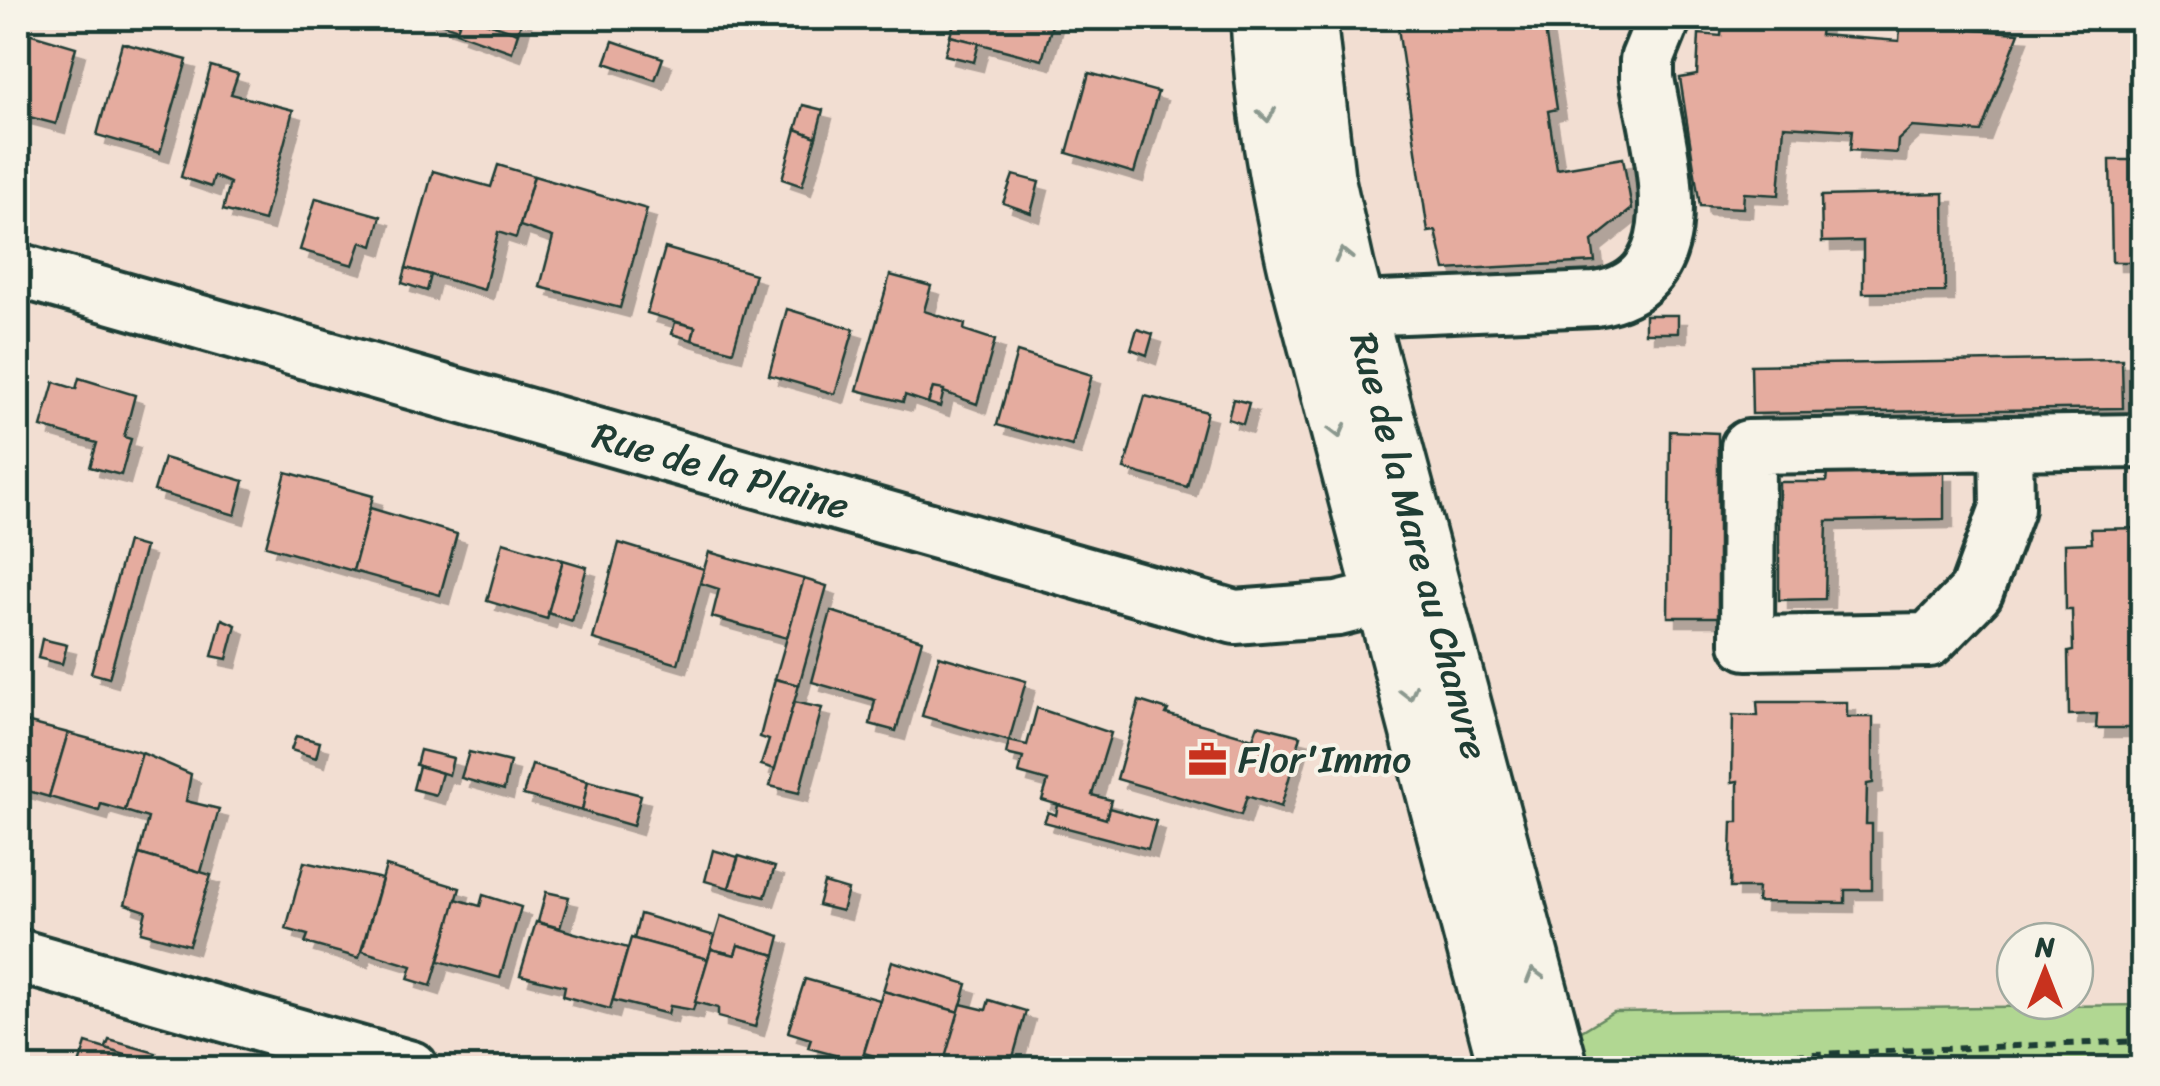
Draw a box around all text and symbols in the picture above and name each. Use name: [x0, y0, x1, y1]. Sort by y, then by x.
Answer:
one-way arrow: [1255, 106, 1276, 123]
one-way arrow: [1334, 247, 1355, 264]
street label: Rue de la Mare au Chanvre: [1330, 325, 1508, 767]
street label: Rue de la Plaine: [585, 402, 857, 540]
one-way arrow: [1326, 422, 1347, 439]
one-way arrow: [1397, 684, 1418, 701]
place label: Flor'Immo: [1238, 726, 1411, 793]
office icon: Flor'Immo: [1187, 738, 1229, 780]
north arrow: [1995, 921, 2095, 1021]
text: N: [2034, 922, 2055, 971]
one-way arrow: [1524, 966, 1545, 984]

